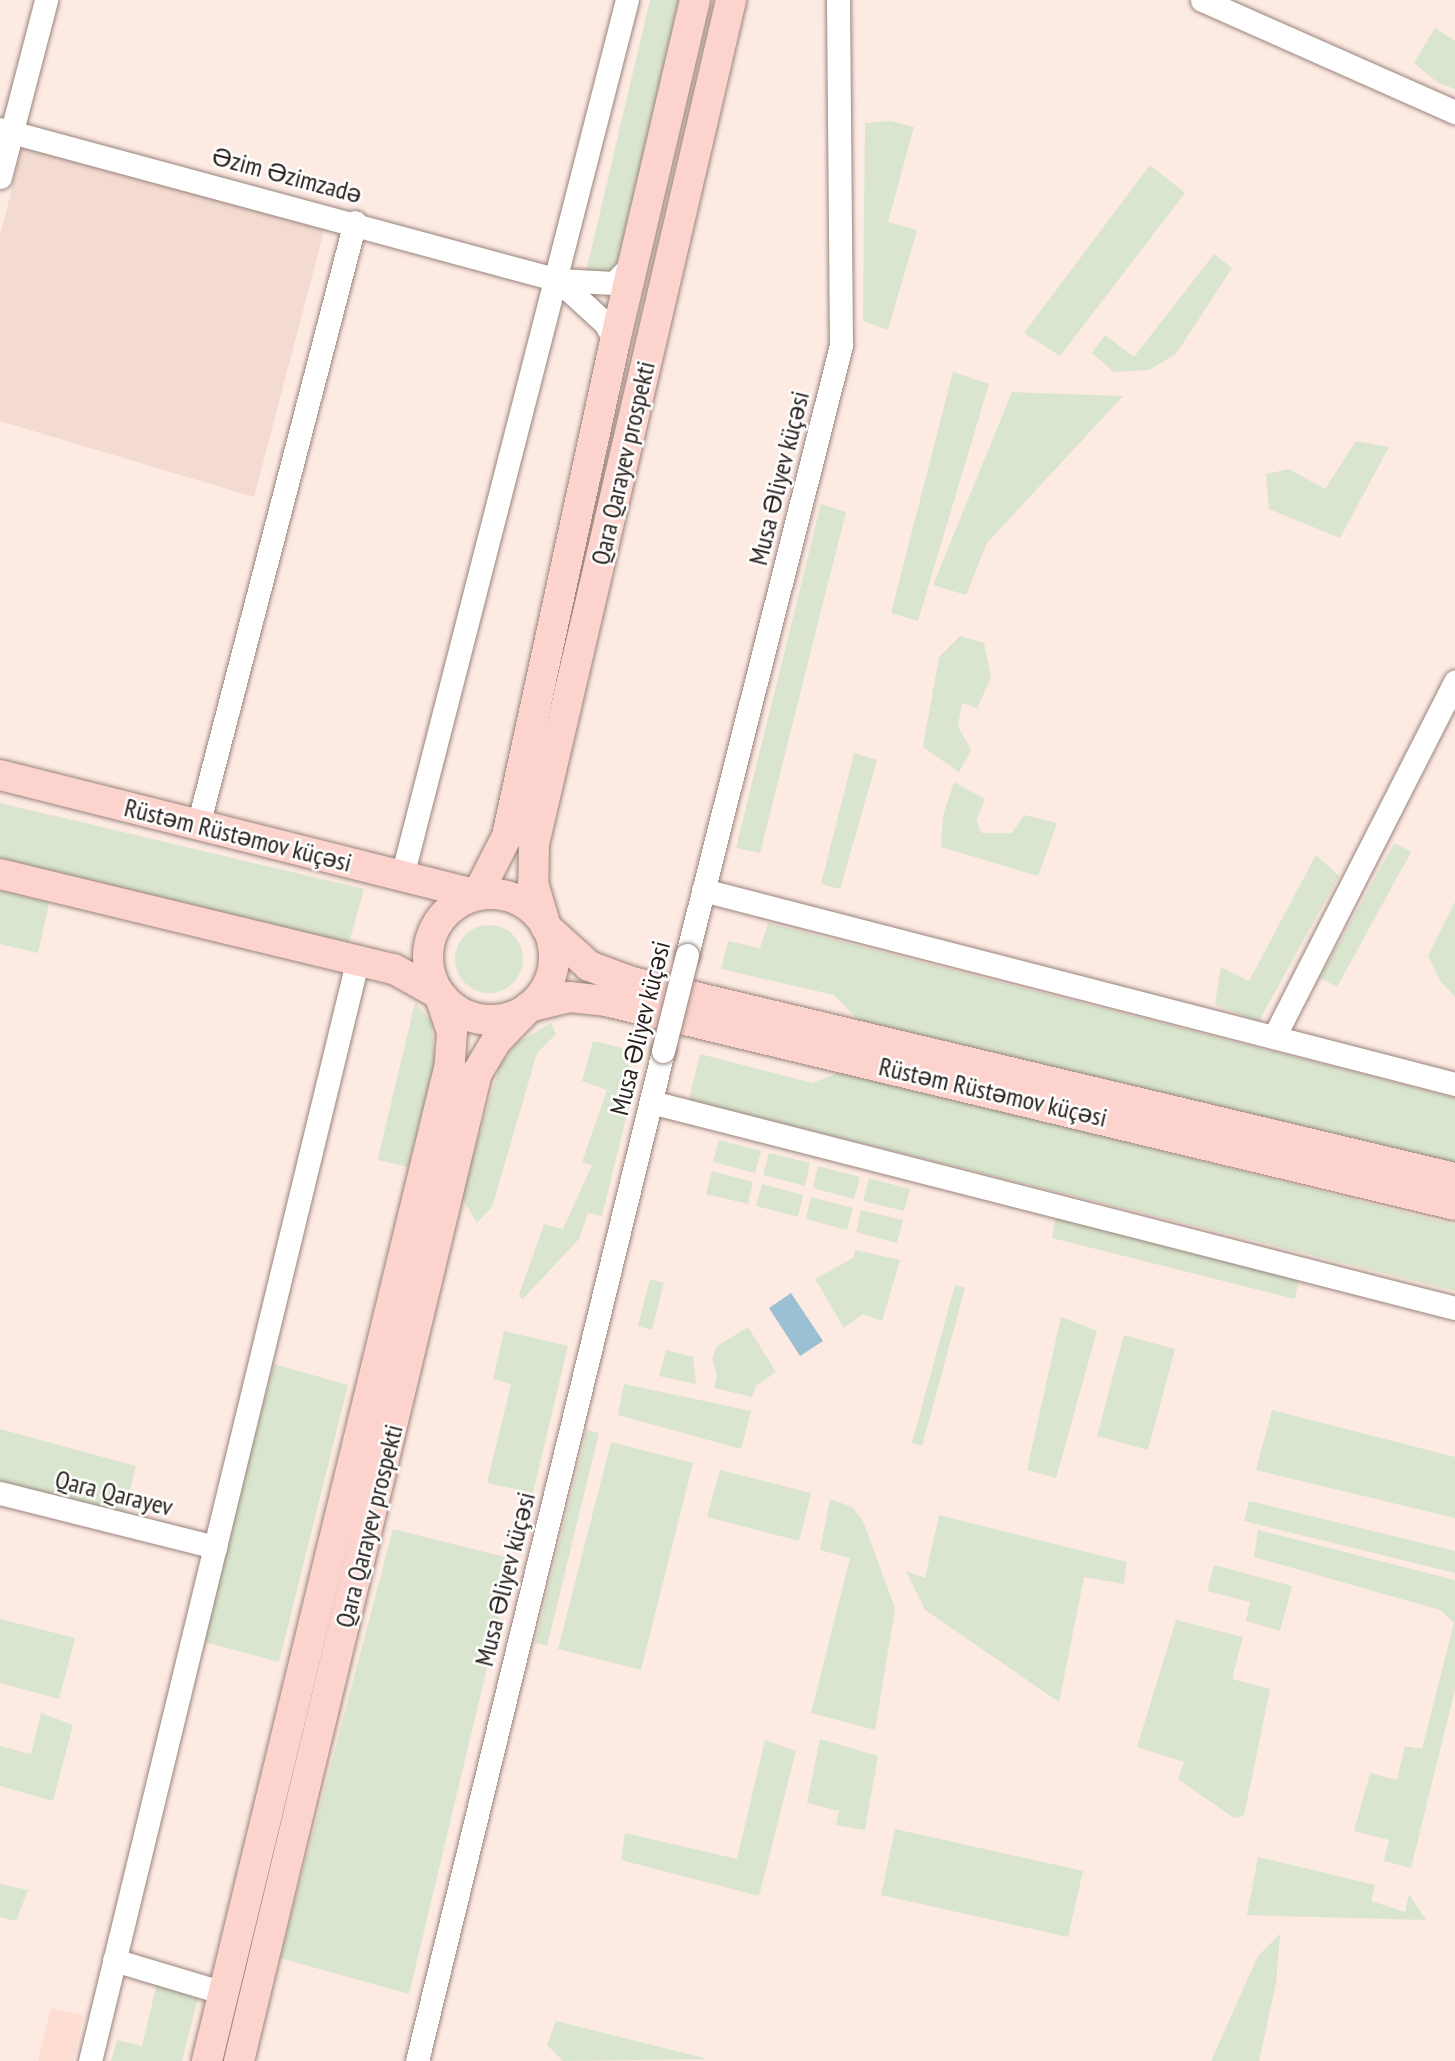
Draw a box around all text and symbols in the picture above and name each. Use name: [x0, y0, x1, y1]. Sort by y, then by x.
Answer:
street label: Əzim Əzimzadə: [209, 140, 365, 210]
street label: Qara Qarayev prospekti: [584, 358, 662, 568]
street label: Musa Əliyev küçəsi: [742, 387, 816, 569]
street label: Rüstəm Rüstəmov küçəsi: [121, 792, 355, 878]
street label: Musa Əliyev küçəsi: [603, 937, 677, 1119]
street label: Rüstəm Rüstəmov küçəsi: [876, 1051, 1110, 1133]
street label: Qara Qarayev prospekti: [329, 1421, 409, 1631]
street label: Qara Qarayev: [52, 1463, 176, 1523]
street label: Musa Əliyev küçəsi: [468, 1488, 542, 1670]

